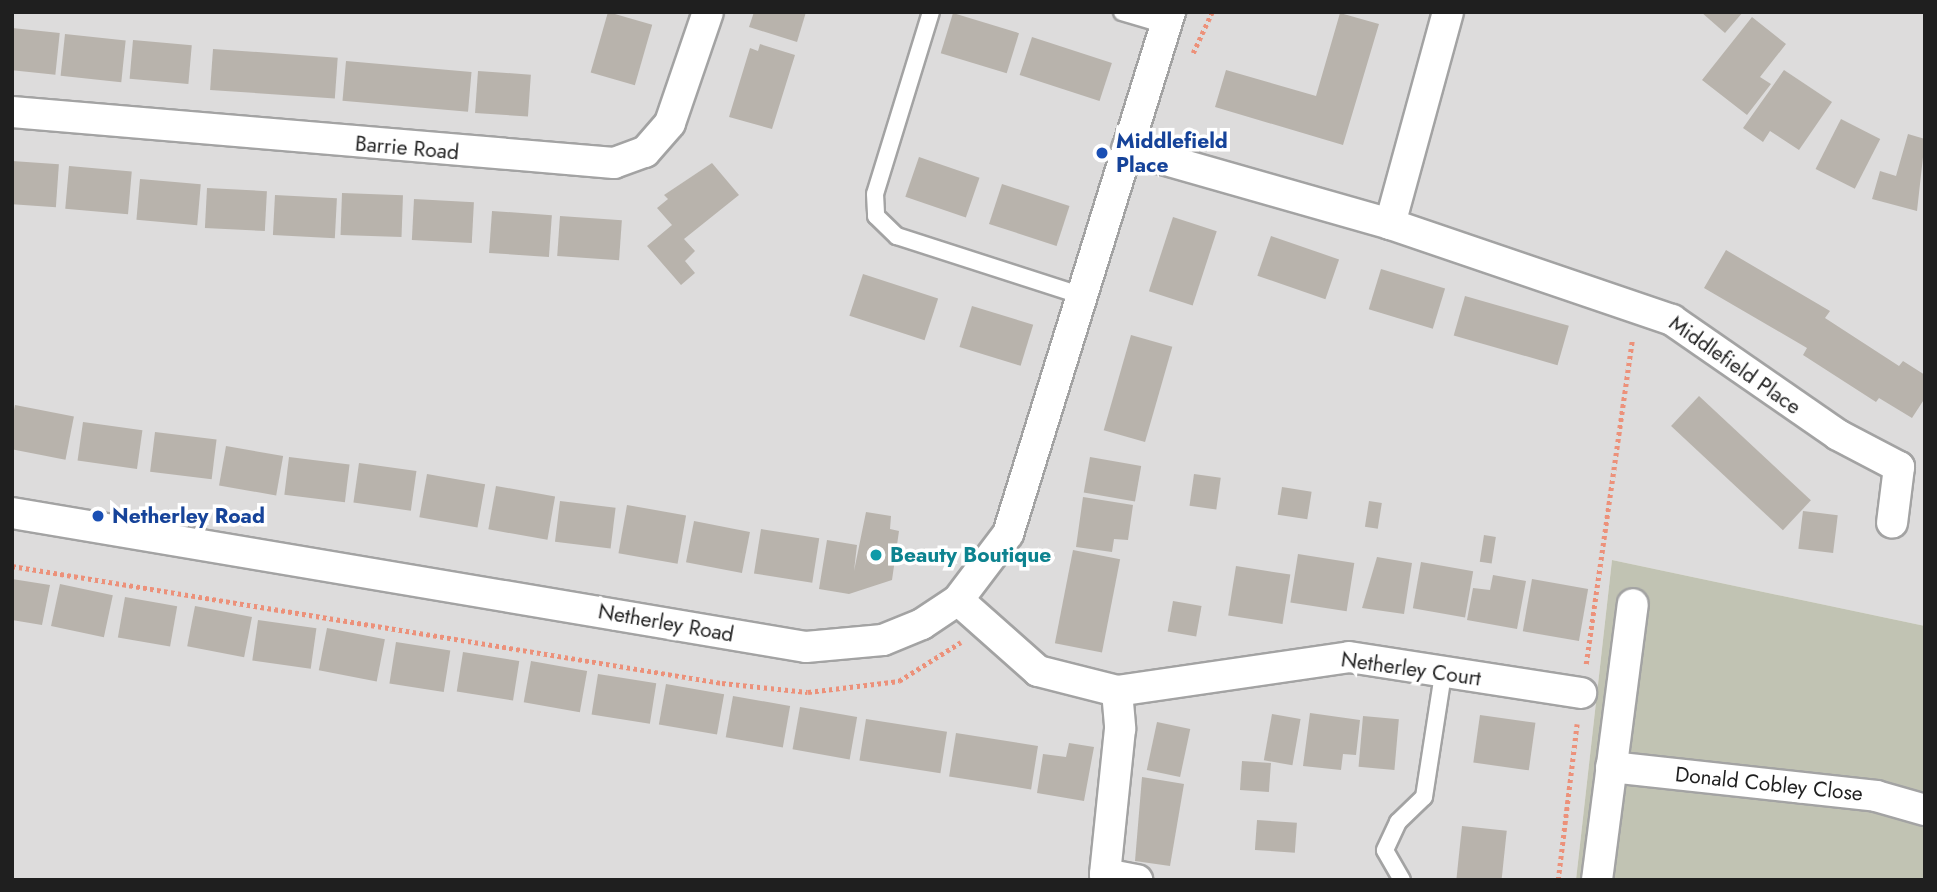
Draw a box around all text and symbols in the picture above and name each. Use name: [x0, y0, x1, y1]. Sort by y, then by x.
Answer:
place label: Middlefield Place: [1116, 128, 1228, 178]
street label: Barrie Road: [354, 131, 460, 165]
marker: Middlefield Place: [1094, 145, 1110, 161]
street label: Middlefield Place: [1664, 310, 1806, 420]
place label: Netherley Road: [112, 503, 265, 529]
marker: Netherley Road: [90, 508, 106, 524]
place label: Beauty Boutique: [890, 542, 1051, 568]
marker: Beauty Boutique: [868, 547, 884, 563]
street label: Netherley Road: [596, 599, 736, 647]
street label: Netherley Court: [1339, 647, 1483, 691]
street label: Donald Cobley Close: [1674, 762, 1864, 806]

